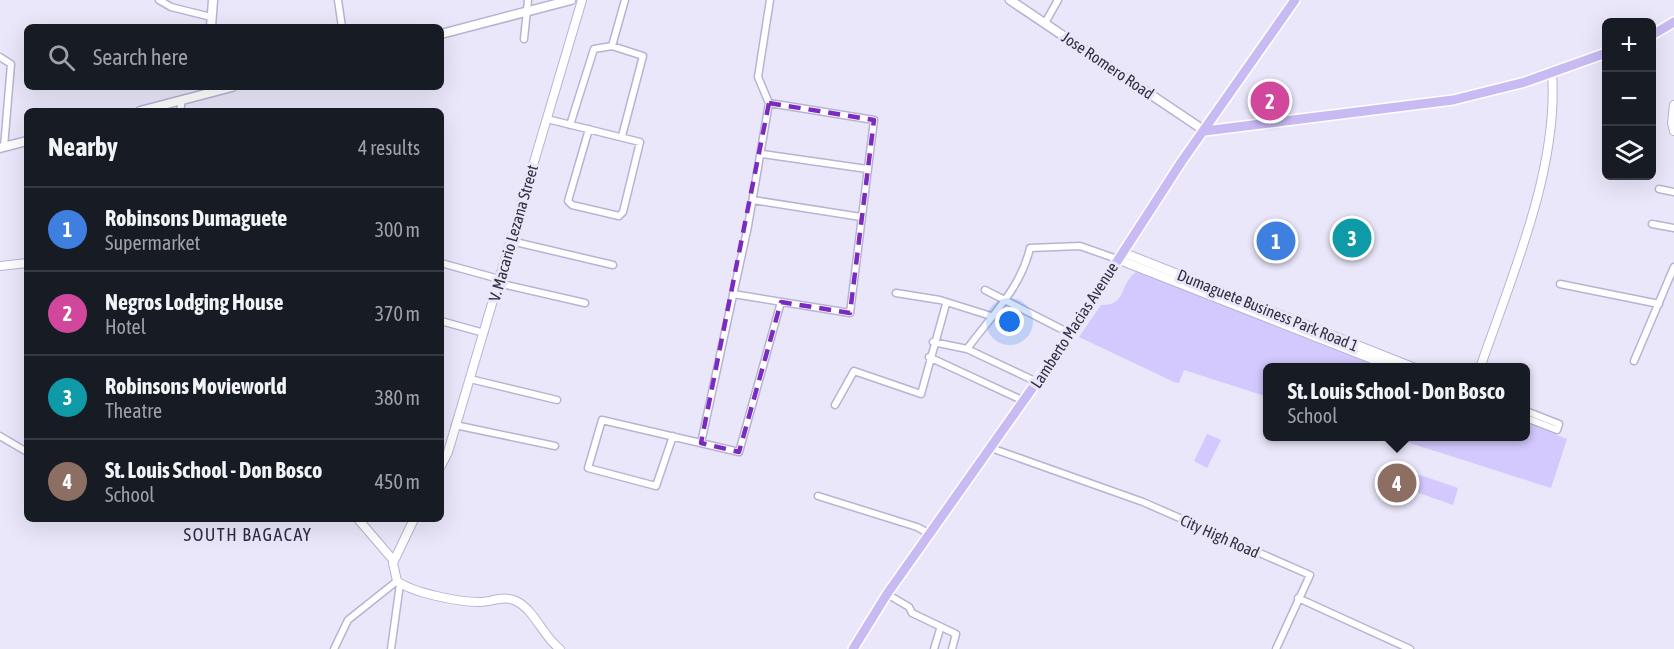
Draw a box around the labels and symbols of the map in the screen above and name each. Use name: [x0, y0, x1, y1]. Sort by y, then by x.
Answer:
street label: Jose Romero Road: [1059, 28, 1157, 102]
pin: 2: [1250, 78, 1290, 124]
street label: V. Macario Lezana Street: [485, 162, 541, 303]
pin: 3: [1332, 216, 1372, 260]
pin: 1: [1256, 218, 1296, 264]
street label: Lamberto Macias Avenue: [1027, 259, 1121, 391]
street label: Dumaguete Business Park Road 1: [1174, 265, 1361, 356]
your location: [995, 307, 1024, 336]
pin: 4: [1378, 460, 1416, 506]
street label: City High Road: [1177, 511, 1262, 562]
district label: SOUTH BAGACAY: [184, 524, 312, 545]

